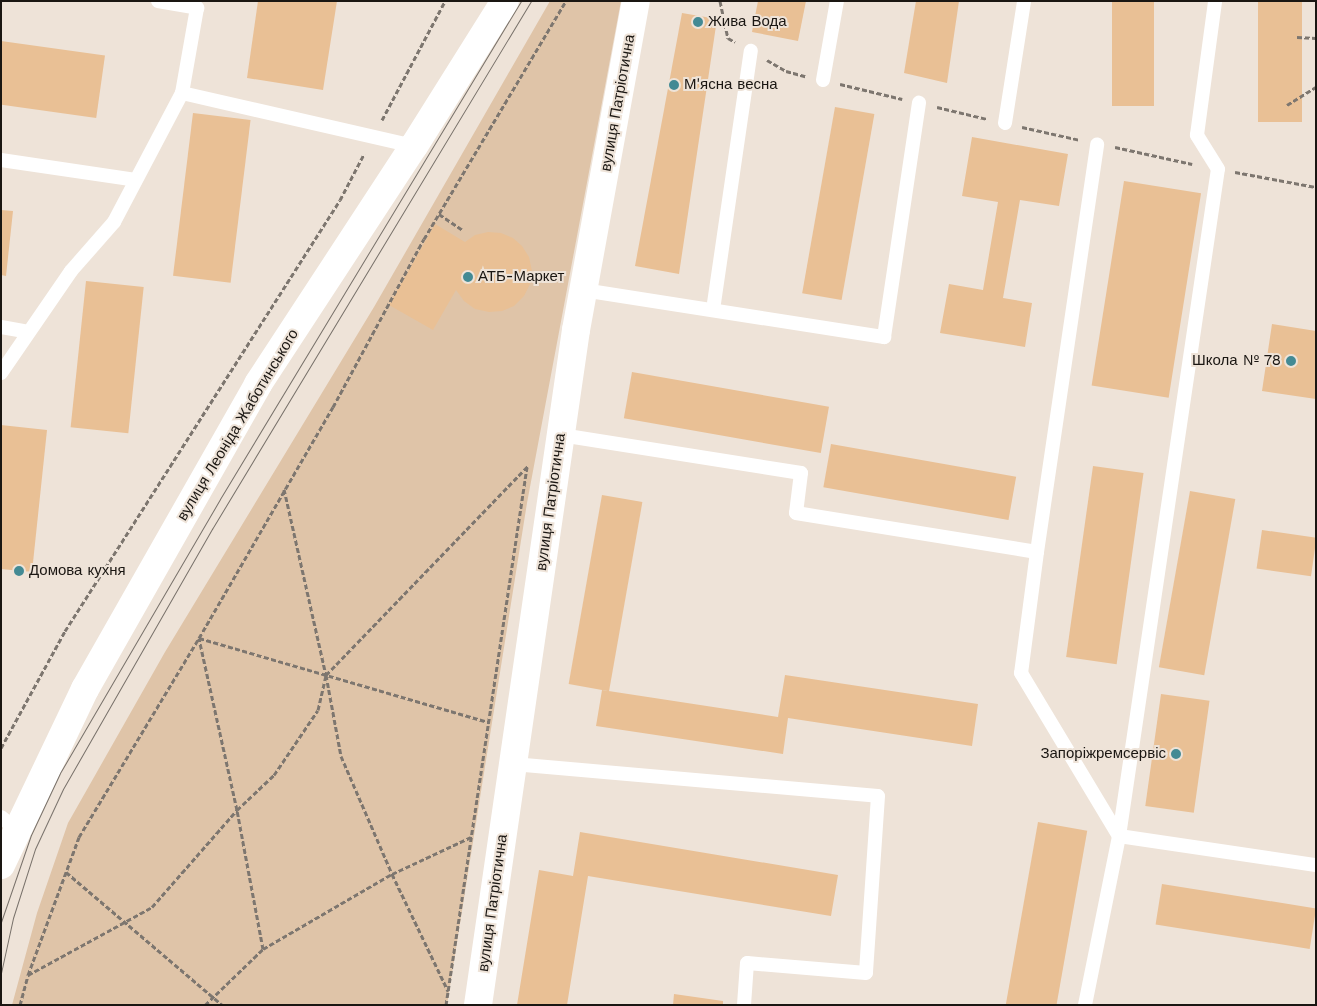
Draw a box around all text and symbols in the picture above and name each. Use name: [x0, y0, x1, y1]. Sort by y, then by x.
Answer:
place label: Жива Вода: [708, 13, 787, 31]
marker: Жива Вода: [692, 16, 704, 28]
street label: вулиця Патріотична: [597, 33, 639, 173]
place label: М'ясна весна: [684, 76, 778, 94]
marker: М'ясна весна: [668, 79, 680, 91]
place label: АТБ-Маркет: [478, 268, 564, 286]
marker: АТБ-Маркет: [462, 271, 474, 283]
street label: вулиця Леоніда Жаботинського: [174, 326, 302, 524]
place label: Школа № 78: [1191, 352, 1281, 370]
marker: Школа № 78: [1285, 355, 1297, 367]
street label: вулиця Патріотична: [532, 432, 570, 572]
place label: Домова кухня: [29, 562, 126, 580]
marker: Домова кухня: [13, 565, 25, 577]
place label: Запоріжремсервіс: [1040, 745, 1166, 763]
marker: Запоріжремсервіс: [1170, 748, 1182, 760]
street label: вулиця Патріотична: [474, 833, 512, 973]

